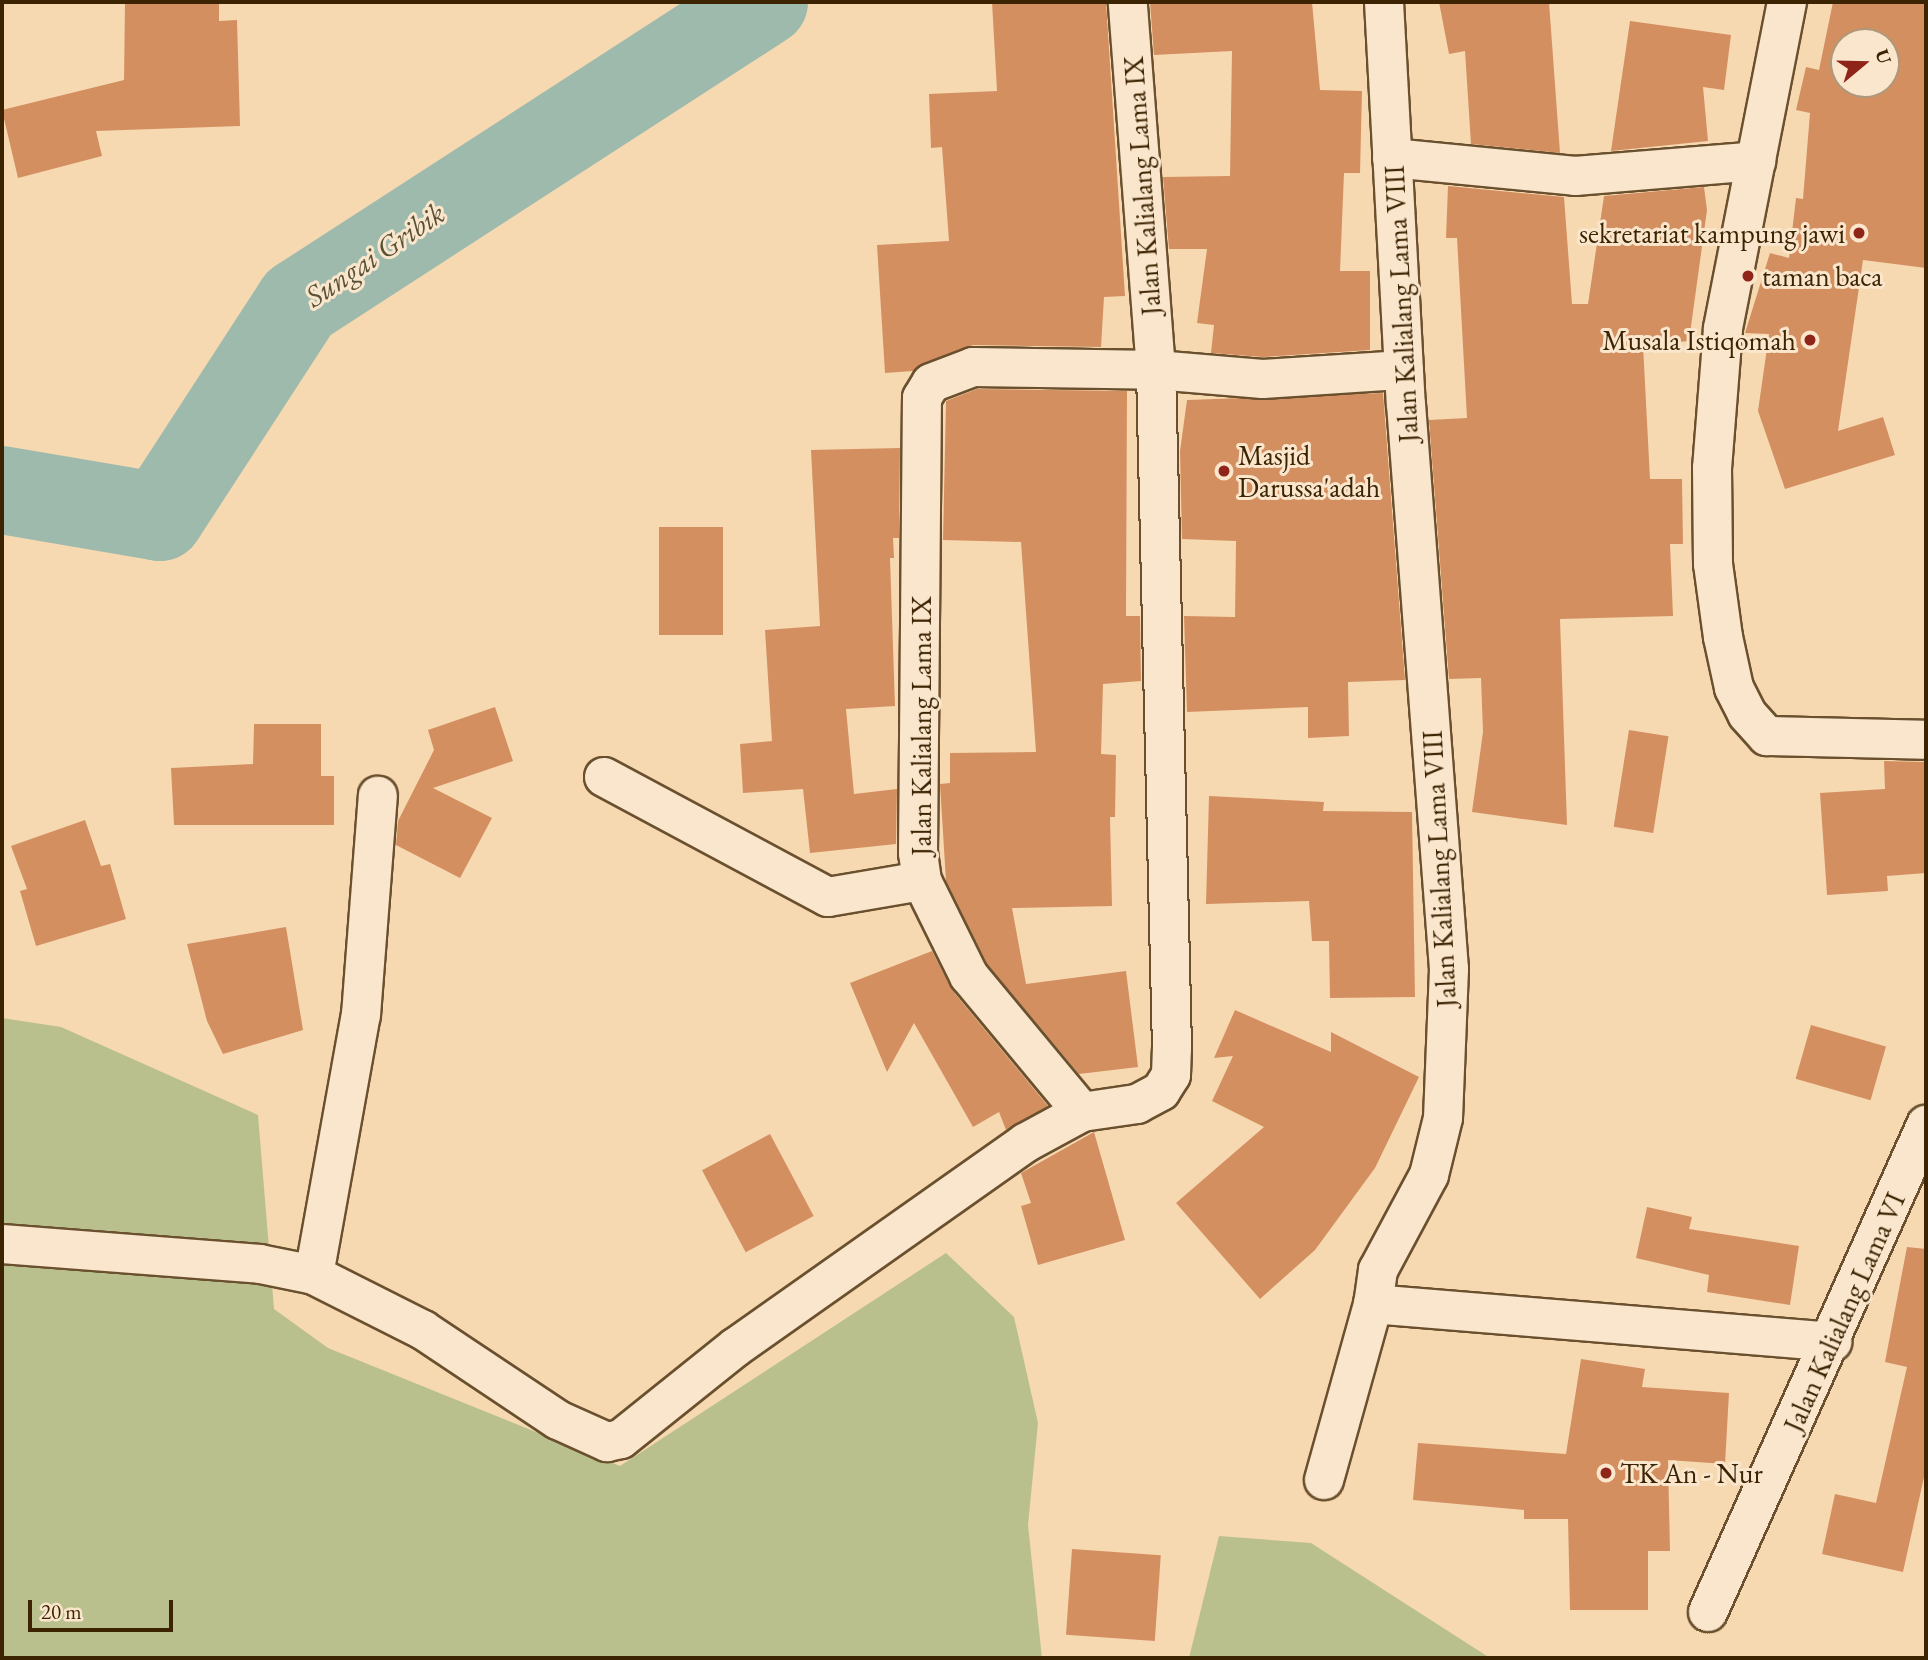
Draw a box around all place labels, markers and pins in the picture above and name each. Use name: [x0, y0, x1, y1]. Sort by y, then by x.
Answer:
place label: sekretariat kampung jawi: [1579, 216, 1845, 250]
marker: sekretariat kampung jawi: [1851, 225, 1867, 241]
place label: taman baca: [1762, 259, 1882, 293]
marker: taman baca: [1740, 268, 1756, 284]
place label: Musala Istiqomah: [1602, 323, 1796, 357]
marker: Musala Istiqomah: [1802, 332, 1818, 348]
place label: Masjid Darussa'adah: [1238, 438, 1380, 504]
marker: Masjid Darussa'adah: [1216, 463, 1232, 479]
place label: TK An - Nur: [1620, 1456, 1763, 1490]
marker: TK An - Nur: [1598, 1465, 1614, 1481]

